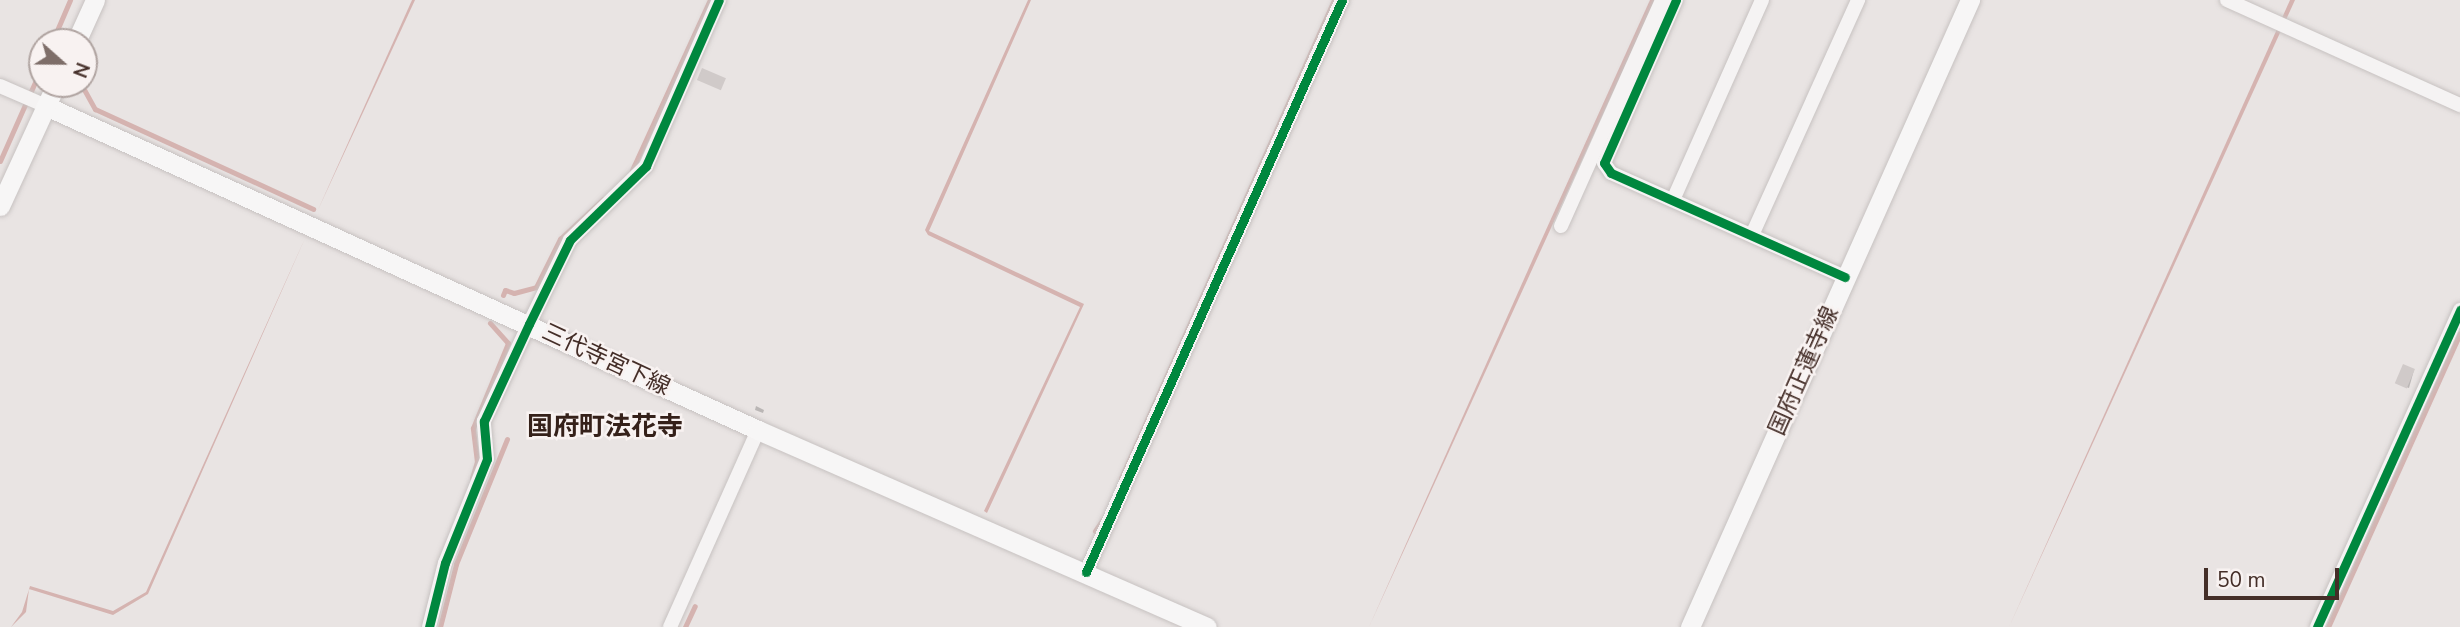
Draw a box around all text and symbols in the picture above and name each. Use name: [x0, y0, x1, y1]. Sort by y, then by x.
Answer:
north arrow: [28, 28, 98, 98]
text: N: [66, 59, 95, 81]
street label: 国府正蓮寺線: [1763, 302, 1845, 440]
street label: 三代寺宮下線: [538, 318, 674, 402]
district label: 国府町法花寺: [527, 411, 683, 443]
scale bar: [2208, 554, 2343, 598]
text: 50 m: [2217, 566, 2266, 594]

